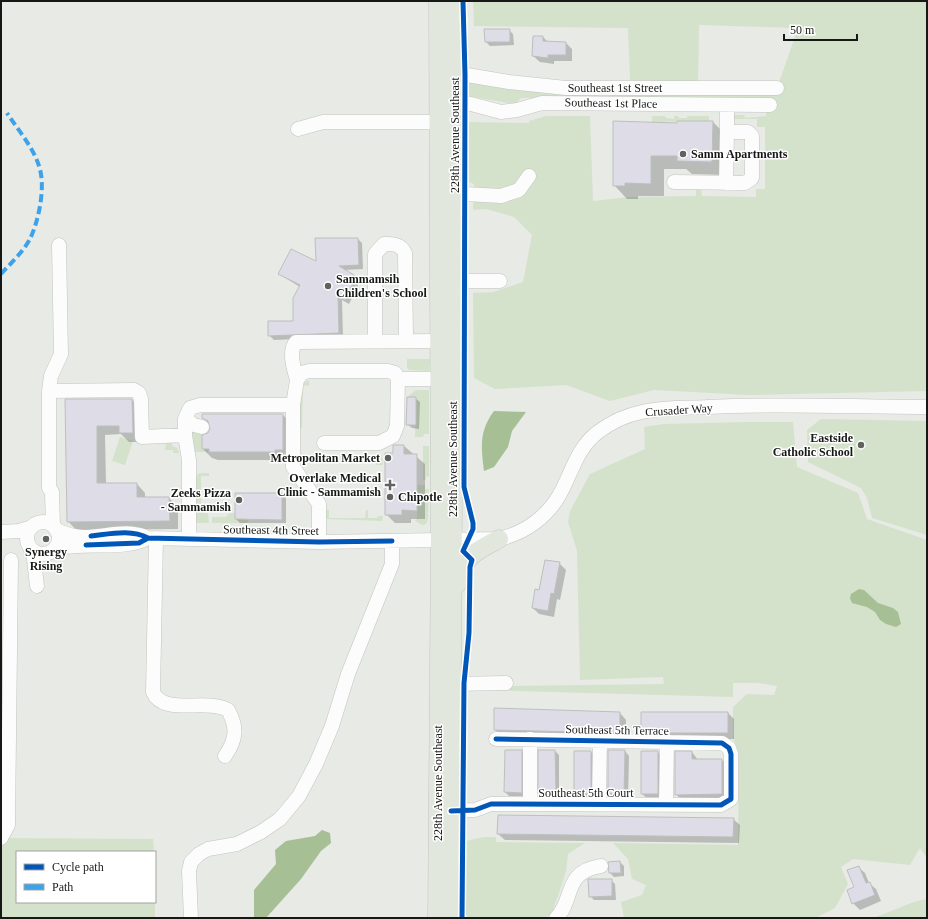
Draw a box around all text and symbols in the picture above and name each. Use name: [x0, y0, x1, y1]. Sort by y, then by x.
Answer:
scale bar: [784, 16, 857, 42]
text: 50 m: [790, 23, 815, 37]
street label: 228th Avenue Southeast: [448, 76, 462, 193]
street label: Southeast 1st Street: [568, 81, 663, 95]
street label: Southeast 1st Place: [565, 95, 657, 111]
place label: Samm Apartments: [691, 147, 788, 161]
marker: Samm Apartments: [678, 149, 688, 159]
place label: Sammamsih Children's School: [336, 272, 427, 300]
marker: Sammamsih Children's School: [323, 281, 333, 291]
street label: 228th Avenue Southeast: [446, 400, 460, 517]
street label: Crusader Way: [645, 401, 713, 419]
place label: Eastside Catholic School: [773, 431, 854, 459]
marker: Eastside Catholic School: [856, 440, 866, 450]
place label: Metropolitan Market: [271, 451, 380, 465]
marker: Metropolitan Market: [383, 453, 393, 463]
place label: Overlake Medical Clinic - Sammamish: [277, 471, 382, 499]
marker: Overlake Medical Clinic - Sammamish: [384, 479, 396, 491]
place label: Zeeks Pizza - Sammamish: [161, 486, 231, 514]
place label: Chipotle: [398, 490, 443, 504]
marker: Chipotle: [385, 492, 395, 502]
marker: Zeeks Pizza - Sammamish: [234, 495, 244, 505]
street label: Southeast 4th Street: [223, 522, 320, 538]
marker: Synergy Rising: [41, 534, 51, 544]
place label: Synergy Rising: [25, 545, 67, 573]
street label: Southeast 5th Terrace: [565, 722, 669, 738]
street label: 228th Avenue Southeast: [431, 724, 445, 841]
street label: Southeast 5th Court: [538, 786, 634, 800]
legend: [16, 851, 156, 903]
text: Cycle path: [52, 860, 104, 874]
text: Path: [52, 880, 73, 894]

